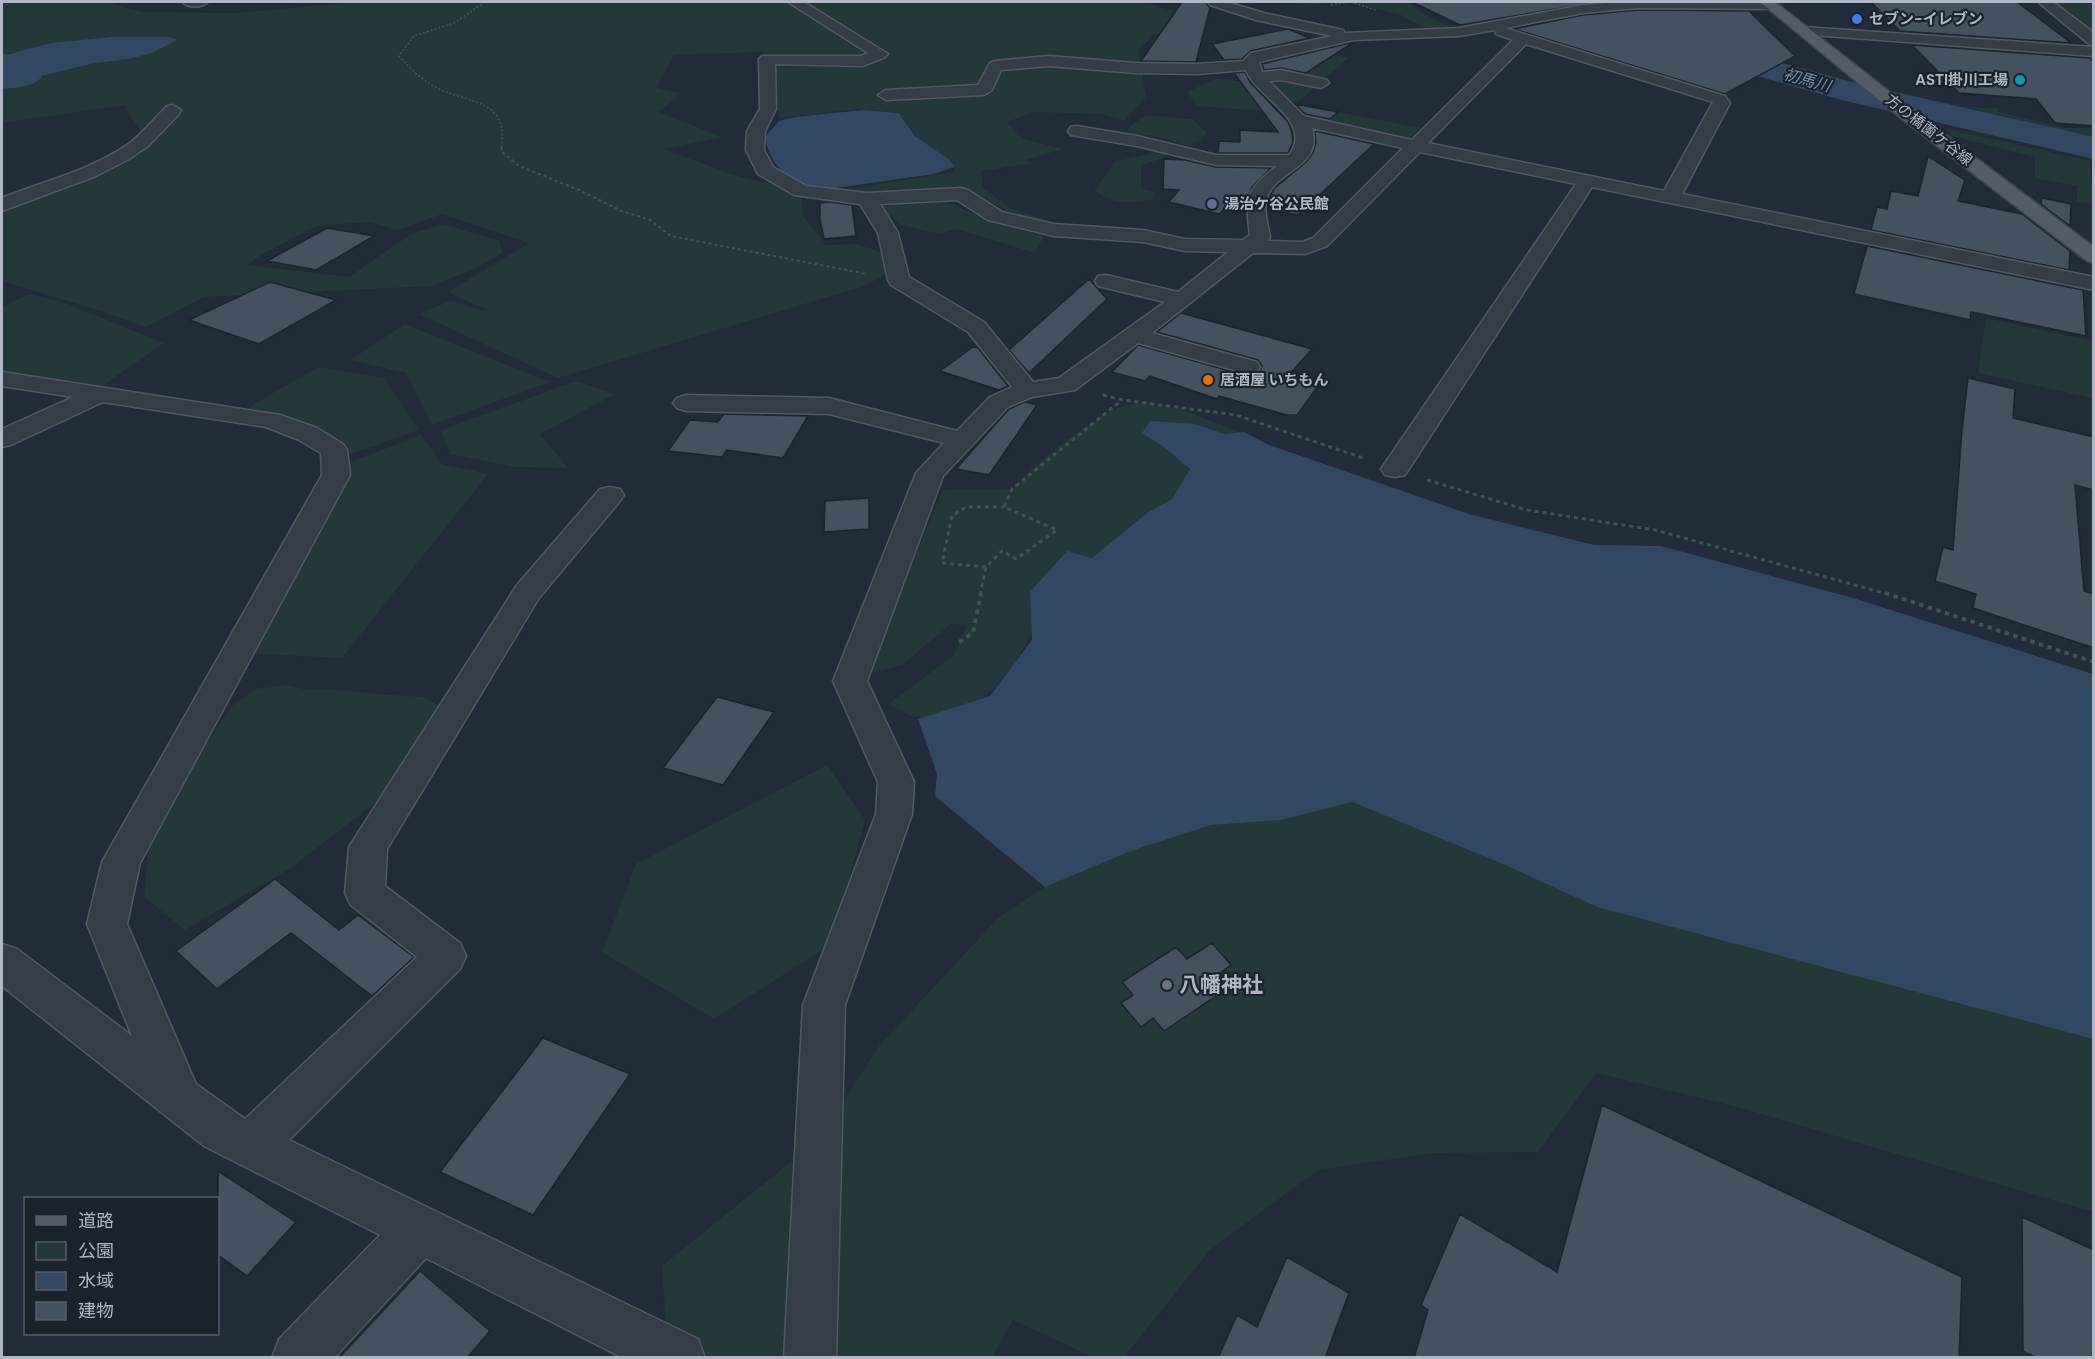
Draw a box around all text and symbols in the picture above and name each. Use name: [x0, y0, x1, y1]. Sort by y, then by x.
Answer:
place label: セブン-イレブン: [1869, 9, 1983, 29]
marker: セブン-イレブン: [1850, 12, 1864, 26]
water label: 初馬川: [1781, 63, 1835, 97]
place label: ASTI掛川工場: [1915, 70, 2008, 90]
marker: ASTI掛川工場: [2013, 73, 2027, 87]
street label: 方の橋薗ケ谷線: [1881, 90, 1977, 170]
place label: 湯治ケ谷公民館: [1224, 194, 1329, 214]
marker: 湯治ケ谷公民館: [1205, 197, 1219, 211]
place label: 居酒屋 いちもん: [1220, 370, 1329, 390]
marker: 居酒屋 いちもん: [1201, 373, 1215, 387]
place label: 八幡神社: [1179, 971, 1263, 999]
marker: 八幡神社: [1160, 978, 1174, 992]
legend: [24, 1197, 219, 1335]
text: 道路: [78, 1209, 114, 1233]
text: 公園: [78, 1239, 114, 1263]
text: 水域: [78, 1269, 114, 1293]
text: 建物: [78, 1299, 114, 1323]

